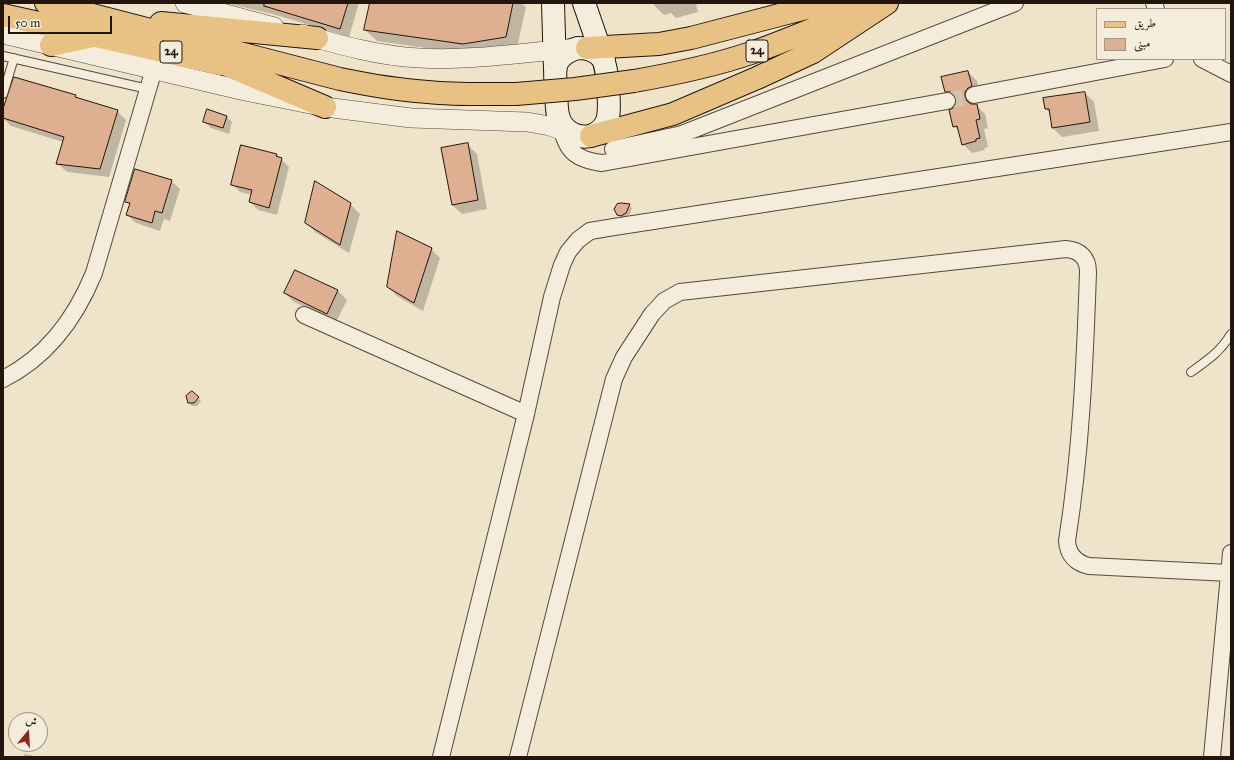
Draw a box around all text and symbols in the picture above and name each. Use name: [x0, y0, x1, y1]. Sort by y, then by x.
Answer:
scale bar: [10, 8, 114, 34]
legend: [1096, 8, 1226, 60]
text: 50 m: [15, 16, 40, 30]
text: طريق: [1134, 16, 1156, 30]
text: مبنى: [1134, 36, 1150, 50]
road number: 24: [746, 40, 768, 62]
road number: 24: [160, 41, 182, 63]
north arrow: [8, 712, 48, 752]
text: ش: [24, 713, 39, 729]

